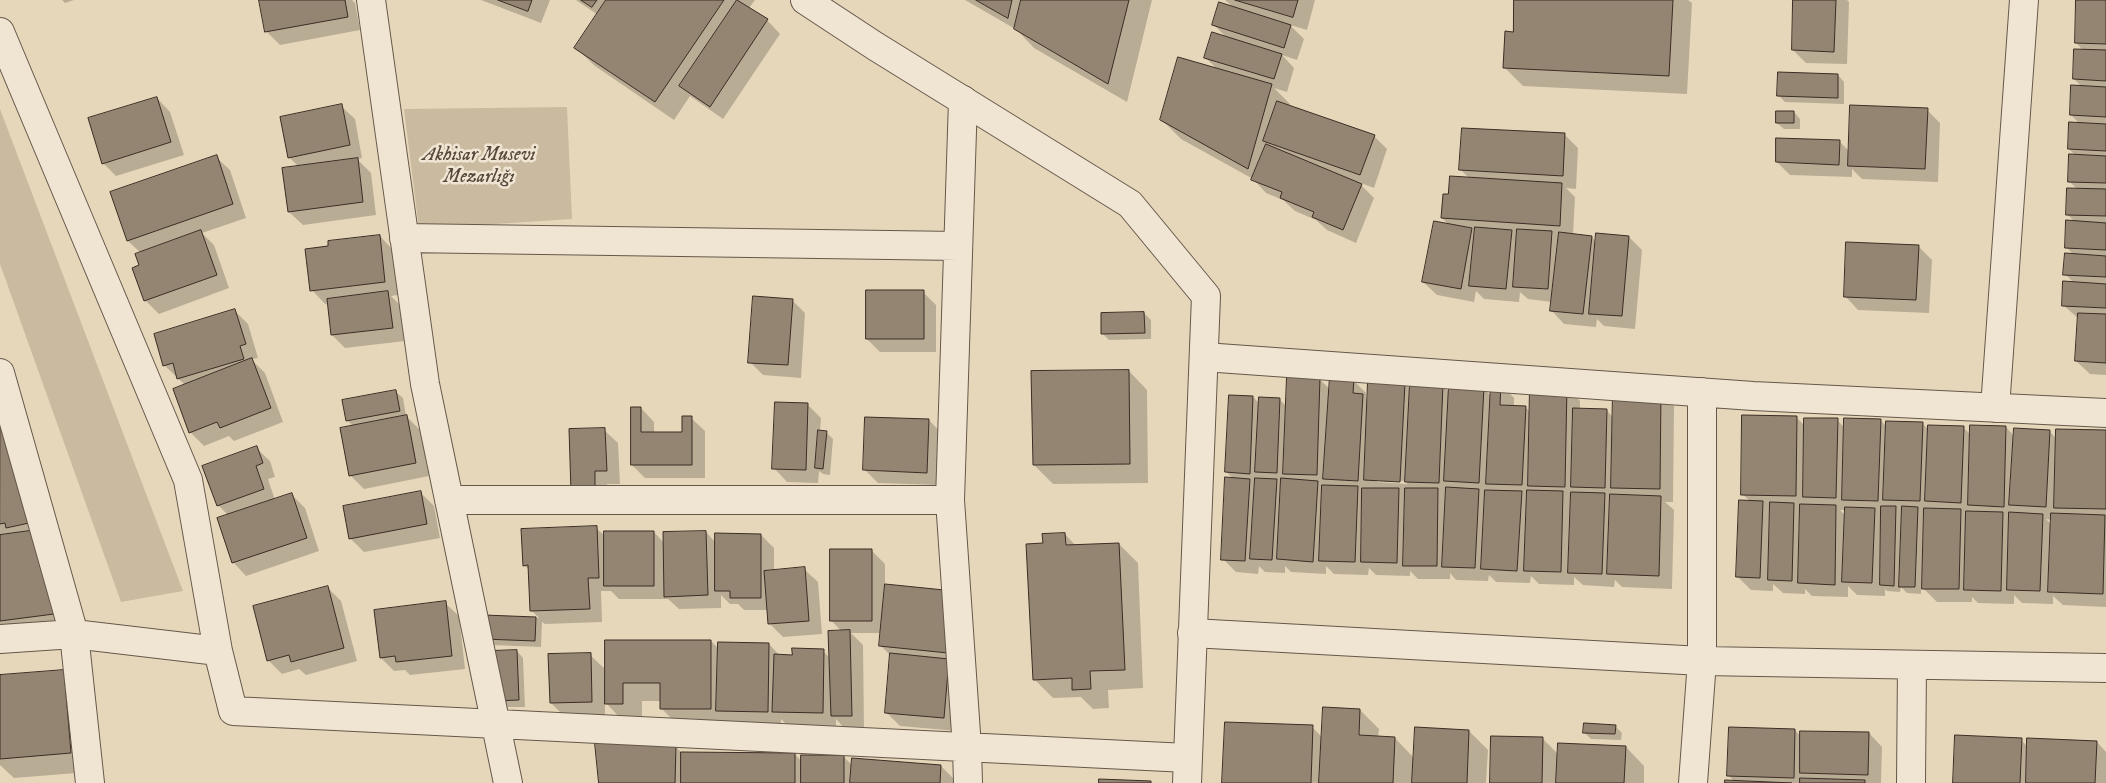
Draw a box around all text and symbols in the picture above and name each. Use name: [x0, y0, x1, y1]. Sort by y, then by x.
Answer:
park label: Akhisar Musevi Mezarlığı: [423, 145, 535, 189]

